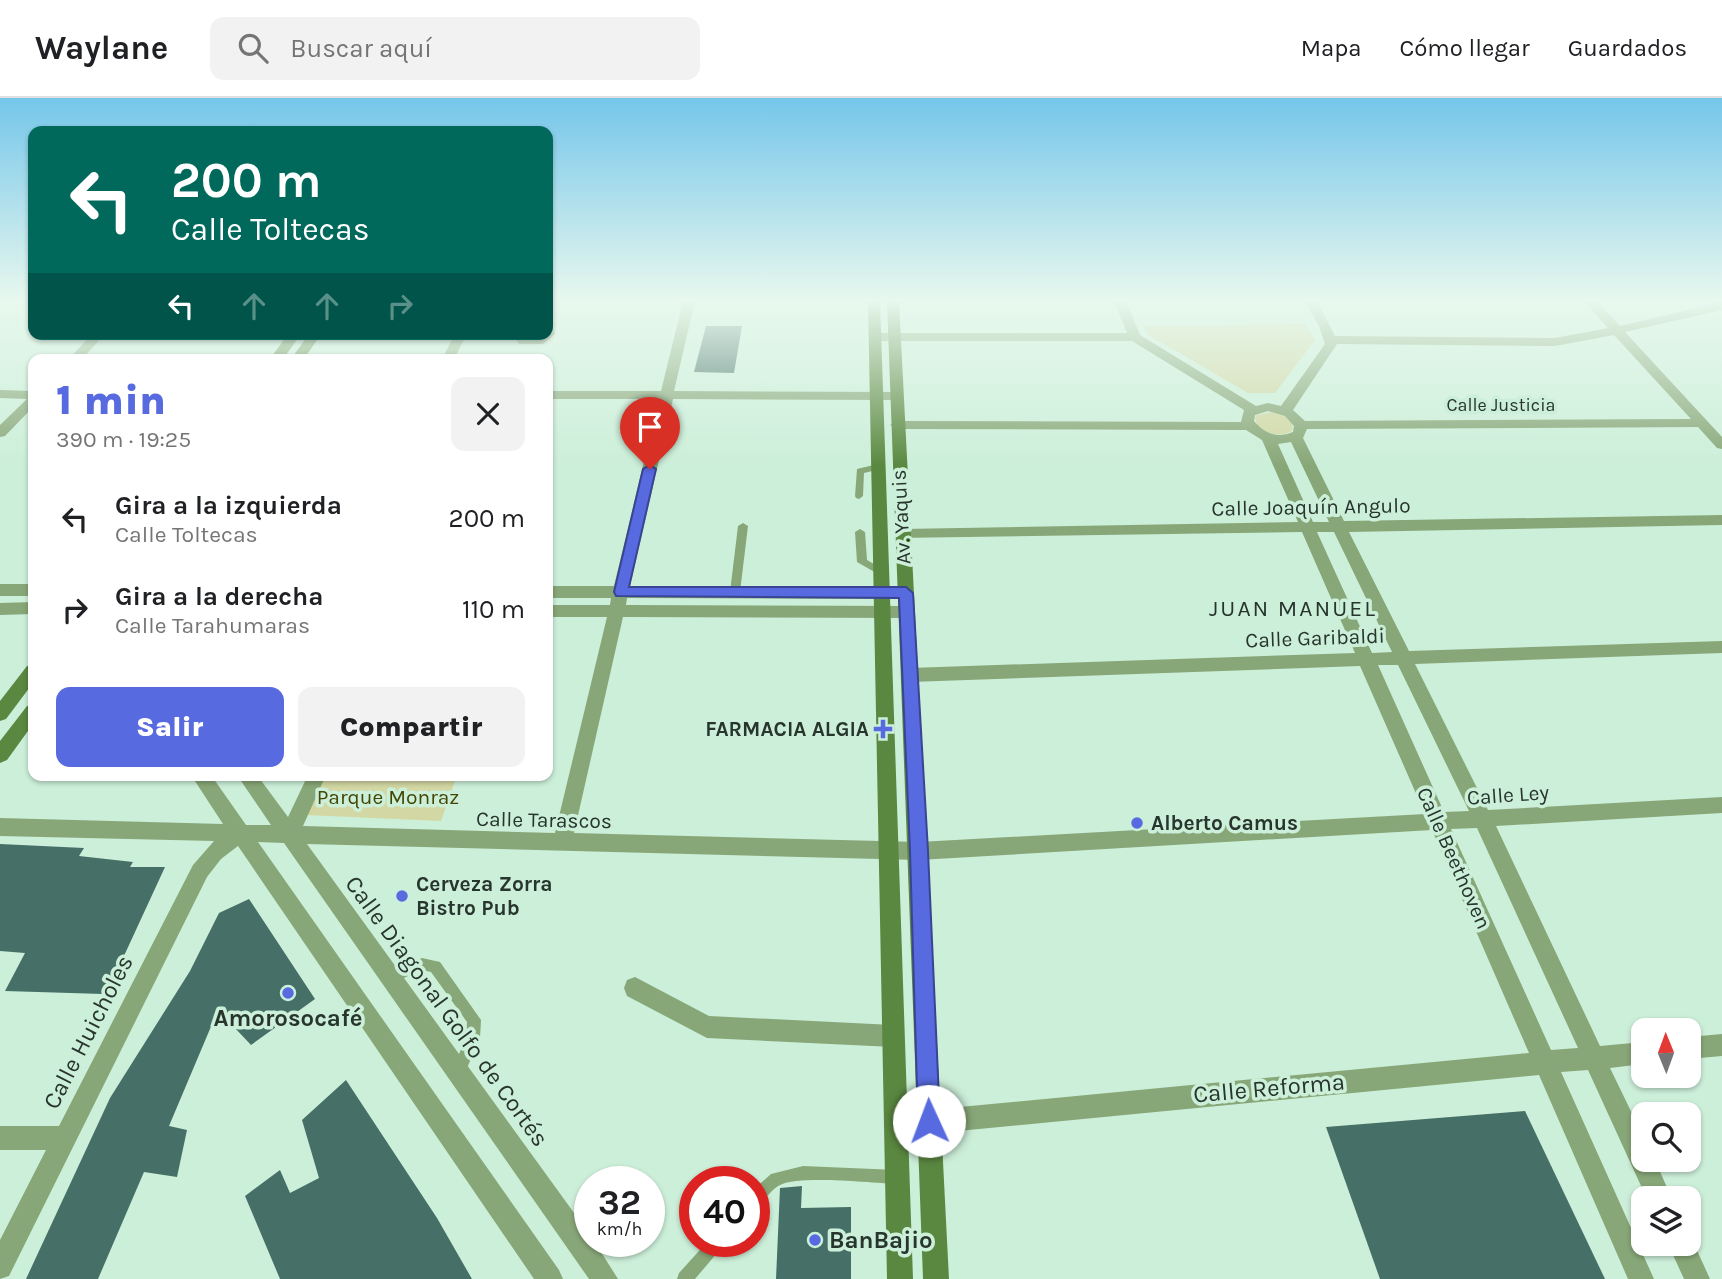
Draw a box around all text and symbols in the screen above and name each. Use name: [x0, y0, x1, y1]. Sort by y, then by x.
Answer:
search box: [210, 17, 700, 80]
text: Waylane: [35, 29, 168, 67]
icon: search: [234, 29, 272, 67]
text: Buscar aquí: [290, 33, 432, 64]
text: Mapa: [1301, 34, 1361, 62]
text: Cómo llegar: [1399, 34, 1530, 62]
text: Guardados: [1568, 34, 1687, 62]
text: 200 m: [171, 152, 322, 209]
icon: left: [56, 154, 147, 245]
text: Calle Toltecas: [171, 211, 370, 248]
icon: left: [162, 287, 200, 325]
icon: ahead: [235, 287, 273, 325]
icon: ahead: [308, 287, 346, 325]
icon: right: [381, 287, 419, 325]
text: 1 min: [56, 375, 166, 425]
button: close: [451, 377, 525, 451]
street label: Calle Justicia: [1447, 394, 1555, 416]
pin: [620, 397, 680, 469]
icon: arrive: [631, 408, 669, 446]
text: 390 m · 19:25: [56, 426, 191, 453]
street label: Av. Yaquis: [887, 469, 915, 565]
text: Gira a la izquierda: [115, 490, 342, 521]
street label: Calle Joaquín Angulo: [1211, 493, 1411, 521]
icon: left: [56, 500, 94, 538]
text: 200 m: [449, 503, 525, 534]
text: Calle Toltecas: [115, 521, 258, 548]
text: Gira a la derecha: [115, 581, 324, 612]
icon: right: [56, 591, 94, 629]
text: 110 m: [462, 594, 525, 625]
district label: JUAN MANUEL: [1209, 595, 1377, 622]
text: Calle Tarahumaras: [115, 612, 310, 639]
street label: Calle Garibaldi: [1245, 624, 1385, 652]
button: Salir: [56, 687, 284, 767]
button: Compartir: [298, 687, 525, 767]
place label: FARMACIA ALGIA: [705, 717, 869, 741]
marker: FARMACIA ALGIA: [875, 721, 891, 737]
street label: Calle Ley: [1466, 780, 1550, 810]
street label: Calle Beethoven: [1412, 783, 1496, 933]
park label: Parque Monraz: [317, 785, 459, 809]
street label: Calle Tarascos: [476, 807, 612, 833]
place label: Alberto Camus: [1151, 811, 1298, 835]
marker: Alberto Camus: [1129, 815, 1145, 831]
street label: Calle Diagonal Golfo de Cortés: [339, 870, 555, 1152]
place label: Cerveza Zorra Bistro Pub: [416, 872, 553, 920]
marker: Cerveza Zorra Bistro Pub: [394, 888, 410, 904]
street label: Calle Huicholes: [37, 950, 139, 1114]
marker: Amorosocafé: [280, 985, 296, 1001]
place label: Amorosocafé: [214, 1004, 362, 1032]
north arrow: [1631, 1018, 1701, 1088]
map controls: [1631, 1018, 1701, 1256]
street label: Calle Reforma: [1192, 1067, 1346, 1109]
position arrow: [892, 1084, 966, 1158]
button: search: [1631, 1102, 1701, 1172]
speed limit sign: 40: [679, 1166, 770, 1257]
text: 32: [598, 1182, 641, 1223]
button: layers: [1631, 1186, 1701, 1256]
text: km/h: [597, 1218, 642, 1240]
place label: BanBajio: [829, 1226, 933, 1254]
marker: BanBajio: [807, 1232, 823, 1248]

